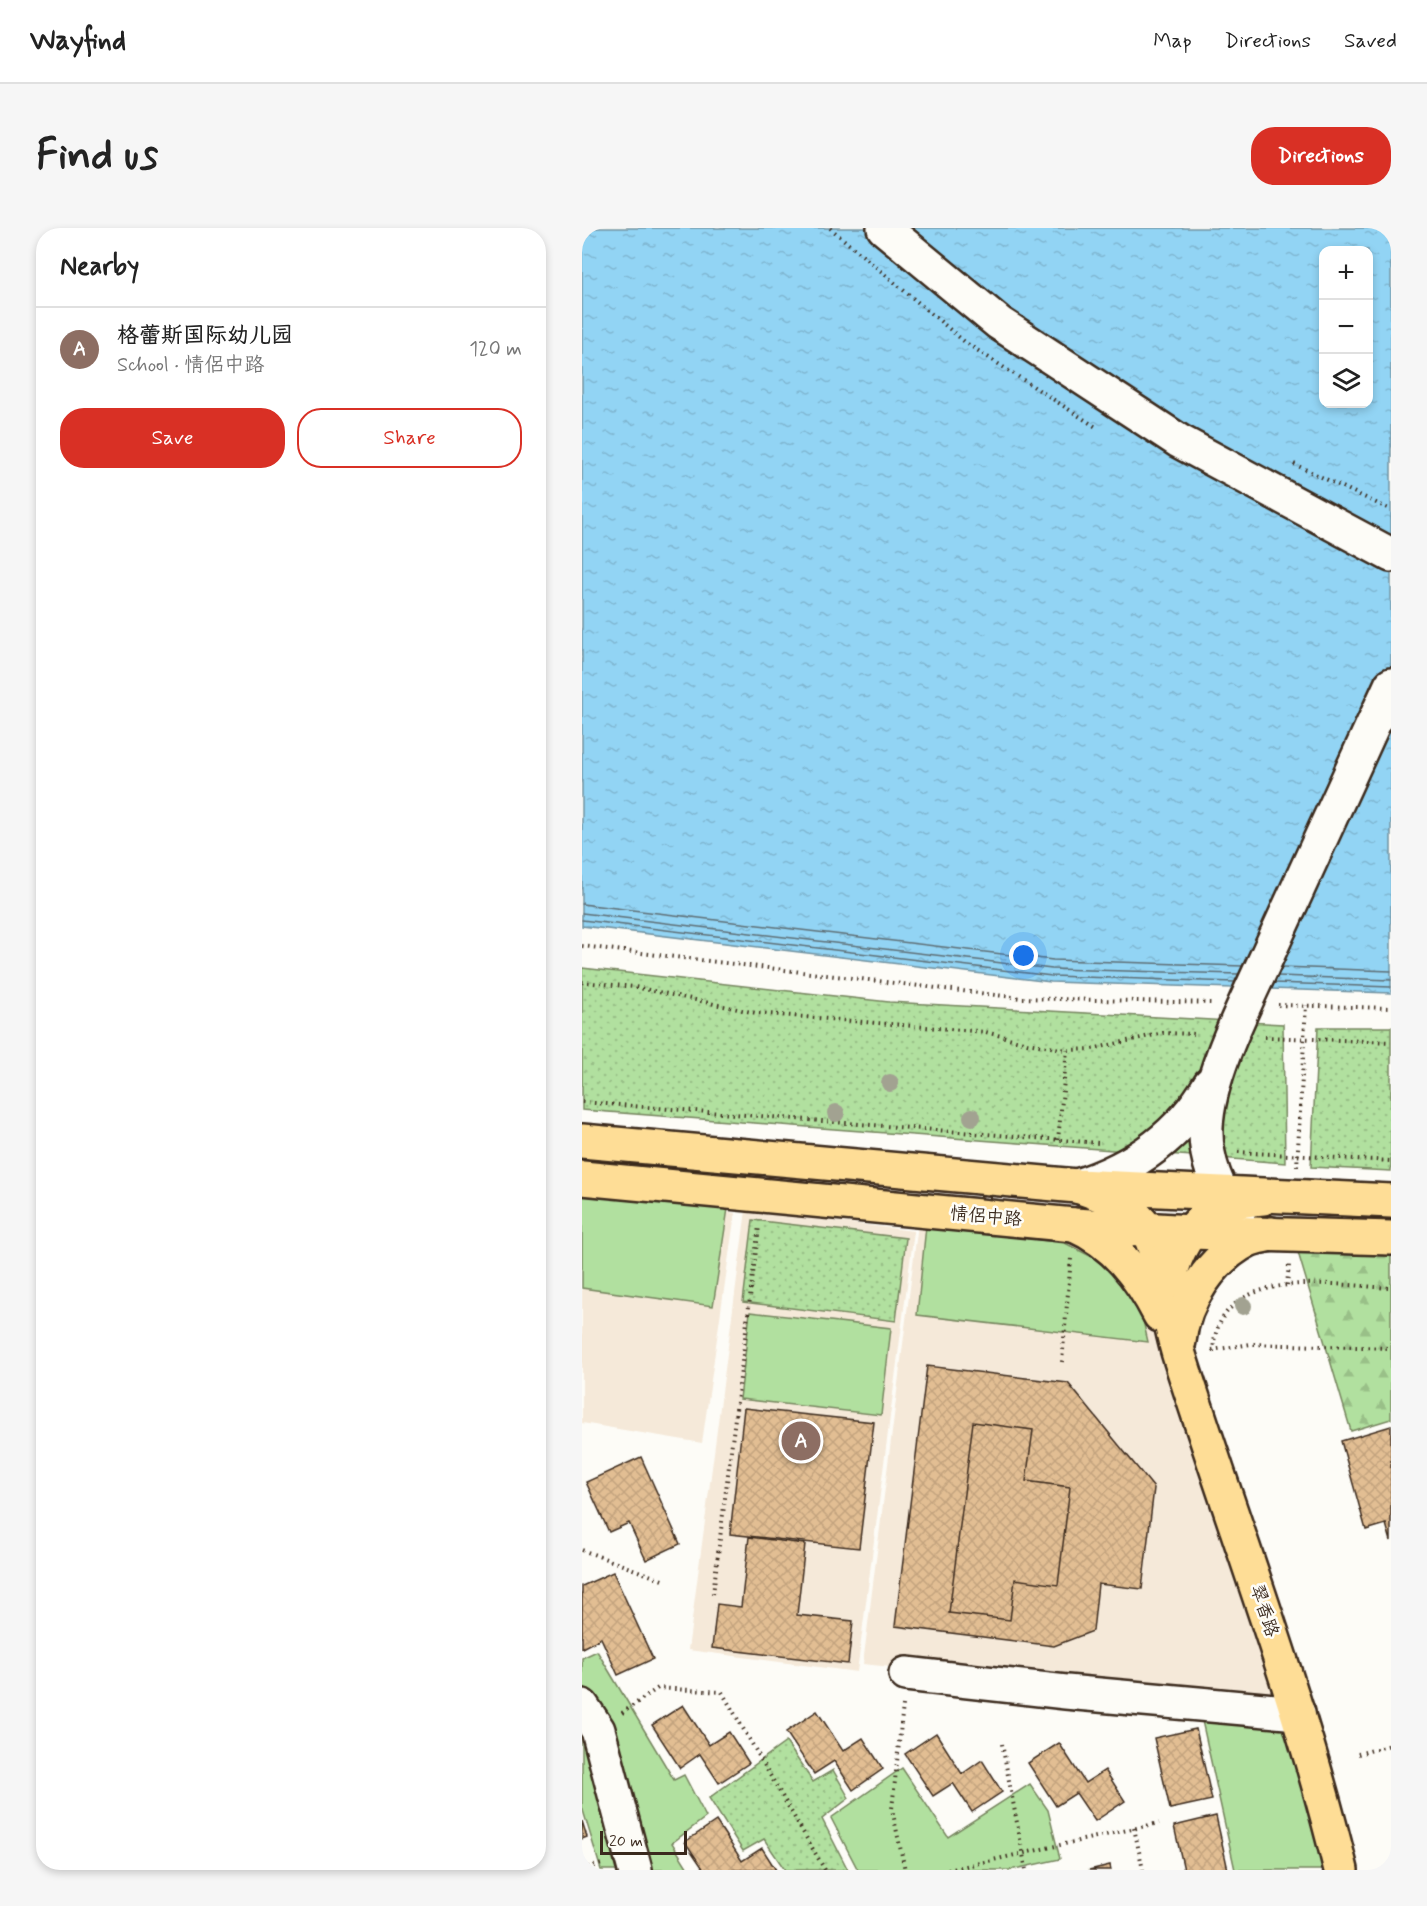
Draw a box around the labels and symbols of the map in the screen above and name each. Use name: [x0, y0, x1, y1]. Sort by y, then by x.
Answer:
your location: [1009, 941, 1038, 970]
street label: 情侶中路: [949, 1202, 1023, 1232]
pin: A: [782, 1418, 820, 1464]
street label: 翠香路: [1244, 1582, 1284, 1640]
scale bar: [600, 1828, 687, 1856]

